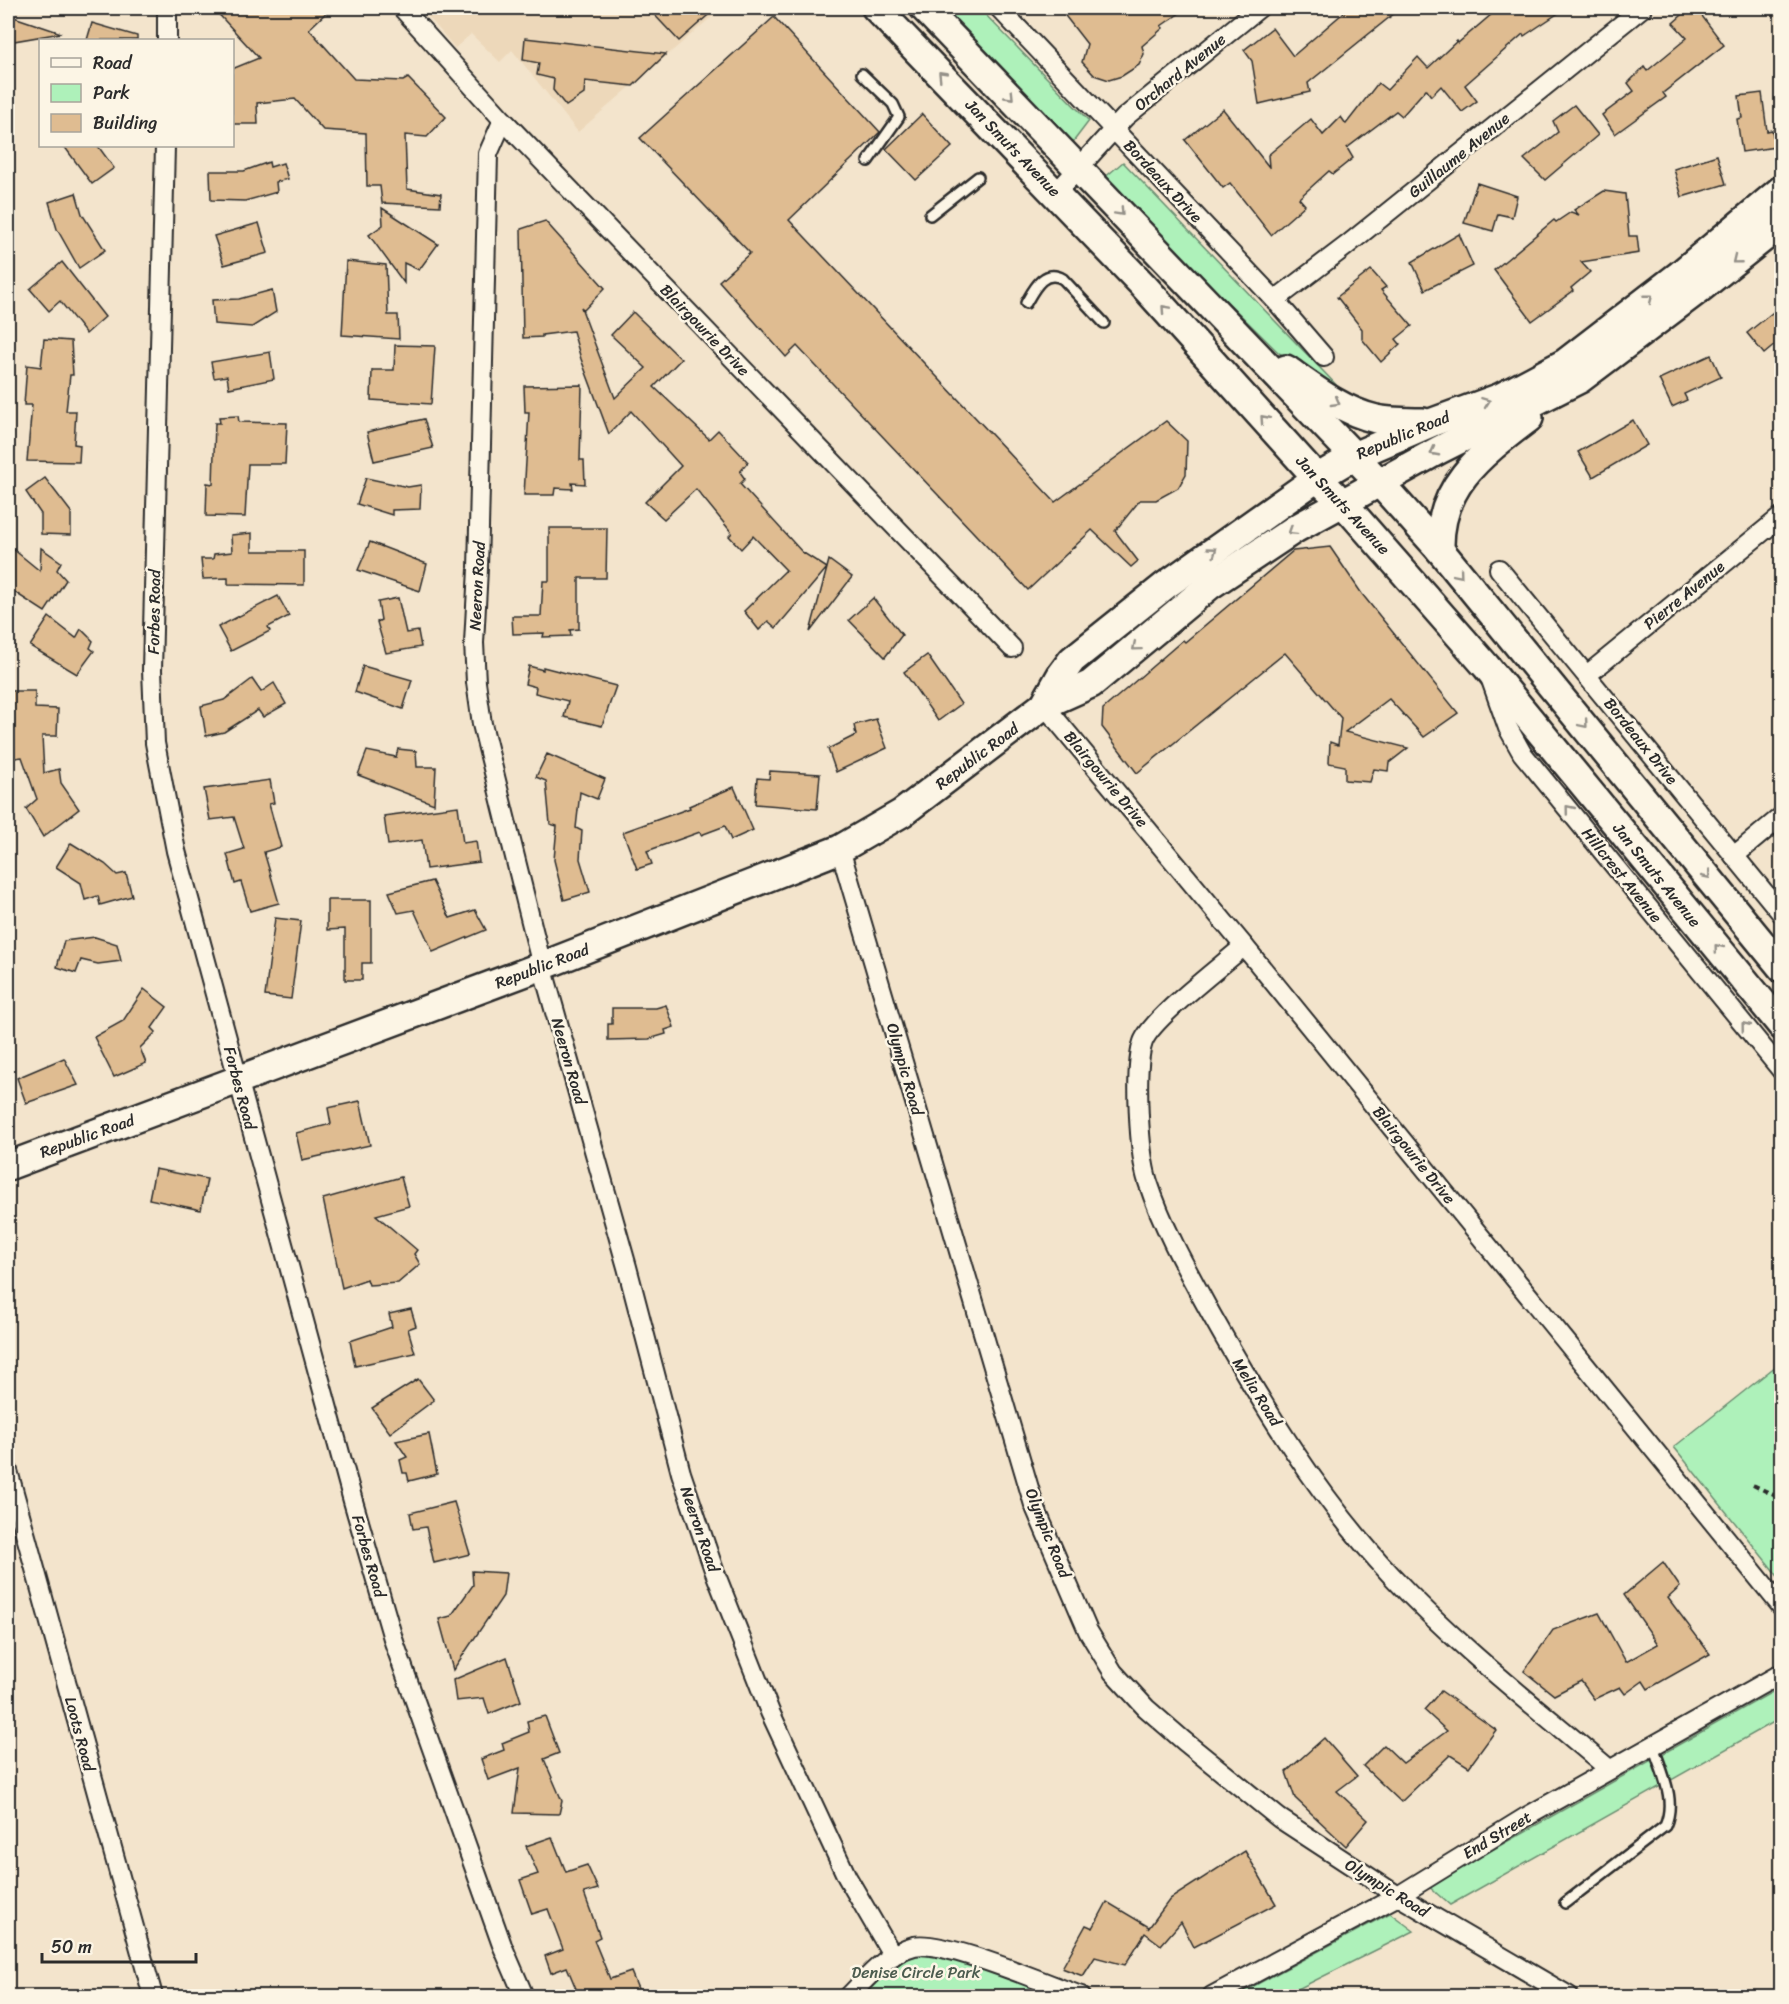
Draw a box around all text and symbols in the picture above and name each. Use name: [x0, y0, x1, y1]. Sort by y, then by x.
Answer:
street label: Orchard Avenue: [1127, 25, 1233, 119]
legend: [39, 39, 234, 147]
text: Road: [93, 47, 133, 79]
one-way arrow: [939, 72, 950, 83]
text: Park: [93, 77, 130, 109]
one-way arrow: [1002, 89, 1013, 100]
street label: Jan Smuts Avenue: [957, 91, 1068, 204]
street label: Guillaume Avenue: [1402, 105, 1516, 205]
text: Building: [93, 107, 157, 139]
street label: Bordeaux Drive: [1116, 132, 1210, 230]
one-way arrow: [1113, 205, 1124, 215]
one-way arrow: [1732, 252, 1743, 263]
street label: Blairgowrie Drive: [653, 277, 757, 383]
one-way arrow: [1642, 294, 1653, 305]
one-way arrow: [1161, 305, 1172, 316]
one-way arrow: [1330, 395, 1340, 407]
one-way arrow: [1480, 397, 1491, 409]
street label: Republic Road: [1352, 402, 1456, 468]
one-way arrow: [1260, 415, 1271, 426]
one-way arrow: [1429, 445, 1440, 456]
street label: Jan Smuts Avenue: [1288, 447, 1397, 562]
one-way arrow: [1288, 524, 1299, 535]
street label: Neeron Road: [460, 539, 494, 631]
one-way arrow: [1207, 547, 1218, 558]
street label: Pierre Avenue: [1637, 553, 1732, 637]
one-way arrow: [1452, 567, 1463, 578]
street label: Forbes Road: [139, 568, 169, 655]
one-way arrow: [1132, 639, 1143, 650]
street label: Bordeaux Drive: [1596, 691, 1686, 792]
street label: Republic Road: [929, 714, 1026, 797]
one-way arrow: [1576, 717, 1587, 728]
street label: Blairgowrie Drive: [1056, 724, 1156, 834]
one-way arrow: [1565, 805, 1576, 816]
street label: Jan Smuts Avenue: [1605, 815, 1709, 934]
street label: Hillcrest Avenue: [1574, 821, 1670, 929]
one-way arrow: [1699, 868, 1710, 879]
street label: Republic Road: [491, 934, 595, 997]
one-way arrow: [1714, 944, 1725, 955]
street label: Neeron Road: [543, 1014, 596, 1109]
street label: Olympic Road: [878, 1019, 932, 1120]
one-way arrow: [1741, 1022, 1752, 1033]
street label: Forbes Road: [215, 1043, 265, 1134]
street label: Blairgowrie Drive: [1365, 1099, 1463, 1211]
street label: Republic Road: [36, 1105, 140, 1167]
street label: Melia Road: [1224, 1352, 1290, 1434]
street label: Neeron Road: [672, 1482, 729, 1577]
street label: Olympic Road: [1017, 1484, 1080, 1584]
street label: Forbes Road: [343, 1511, 395, 1602]
street label: Loots Road: [56, 1693, 104, 1776]
street label: End Street: [1457, 1803, 1537, 1867]
street label: Olympic Road: [1339, 1851, 1436, 1926]
scale bar: [42, 1926, 196, 1964]
text: 50 m: [51, 1931, 92, 1963]
park label: Denise Circle Park: [852, 1958, 981, 1987]

